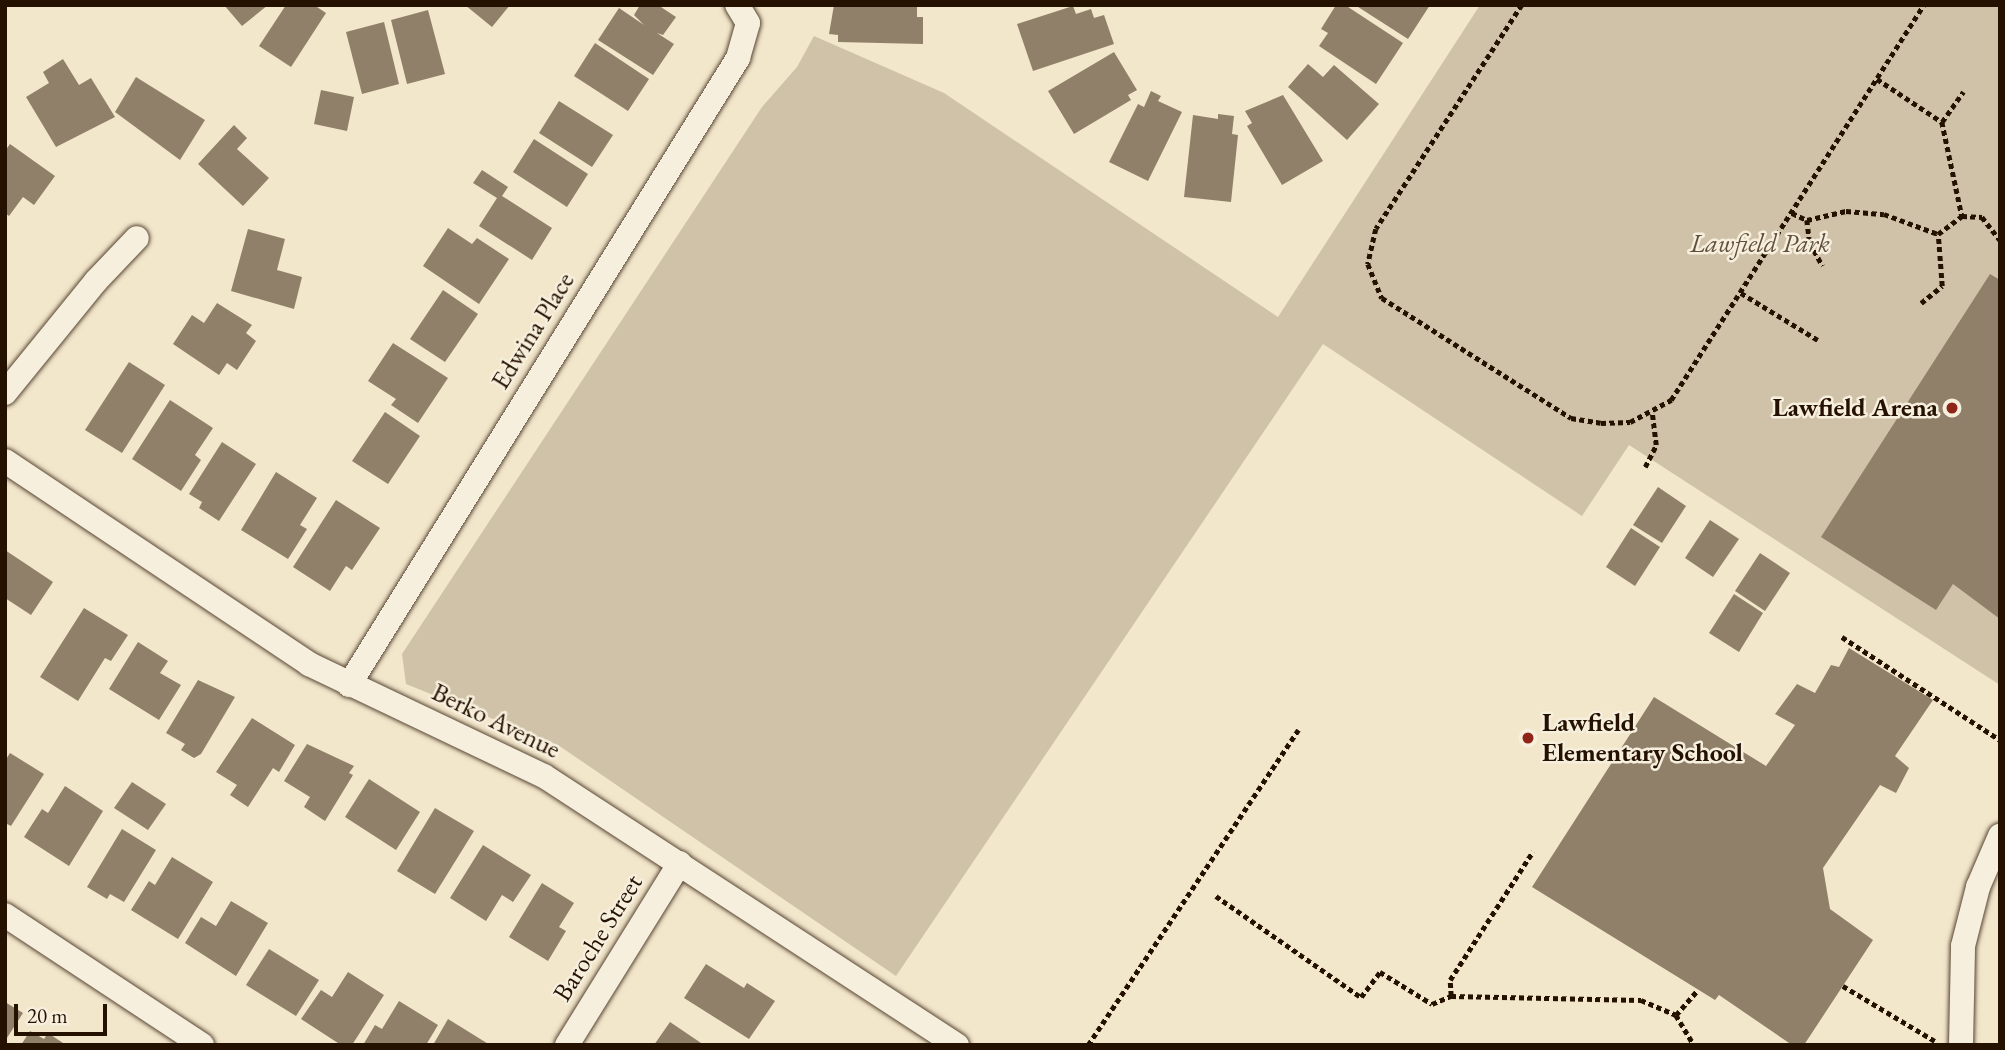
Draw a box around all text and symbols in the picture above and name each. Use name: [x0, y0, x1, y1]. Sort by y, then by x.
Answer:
park label: Lawfield Park: [1690, 228, 1830, 260]
street label: Edwina Place: [485, 267, 581, 395]
place label: Lawfield Arena: [1773, 392, 1938, 424]
marker: Lawfield Arena: [1944, 400, 1960, 416]
street label: Berko Avenue: [427, 677, 565, 765]
place label: Lawfield Elementary School: [1542, 707, 1743, 768]
marker: Lawfield Elementary School: [1520, 730, 1536, 746]
street label: Baroche Street: [547, 869, 649, 1007]
scale bar: [18, 990, 110, 1034]
text: 20 m: [27, 1002, 68, 1029]

